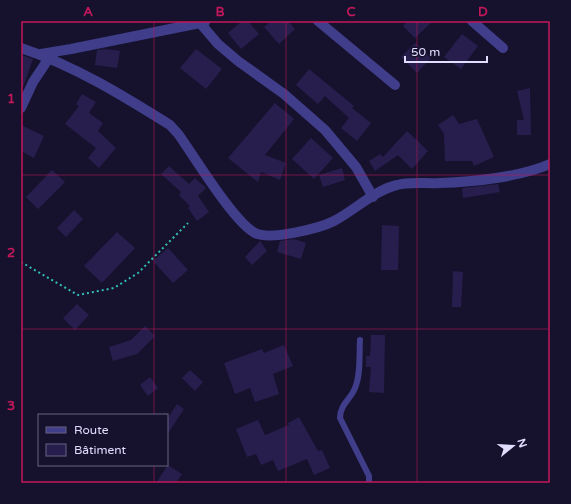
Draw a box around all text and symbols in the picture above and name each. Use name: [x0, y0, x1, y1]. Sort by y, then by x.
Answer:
text: A: [83, 4, 93, 20]
text: B: [215, 4, 225, 20]
text: C: [346, 4, 356, 20]
text: D: [478, 4, 488, 20]
scale bar: [405, 38, 487, 64]
text: 50 m: [411, 45, 440, 59]
text: 1: [7, 91, 15, 107]
text: 2: [7, 245, 15, 261]
text: 3: [7, 398, 15, 414]
legend: [38, 414, 168, 466]
text: Route: [74, 423, 109, 437]
north arrow: [493, 426, 533, 466]
text: N: [514, 437, 530, 449]
text: Bâtiment: [74, 443, 126, 457]

